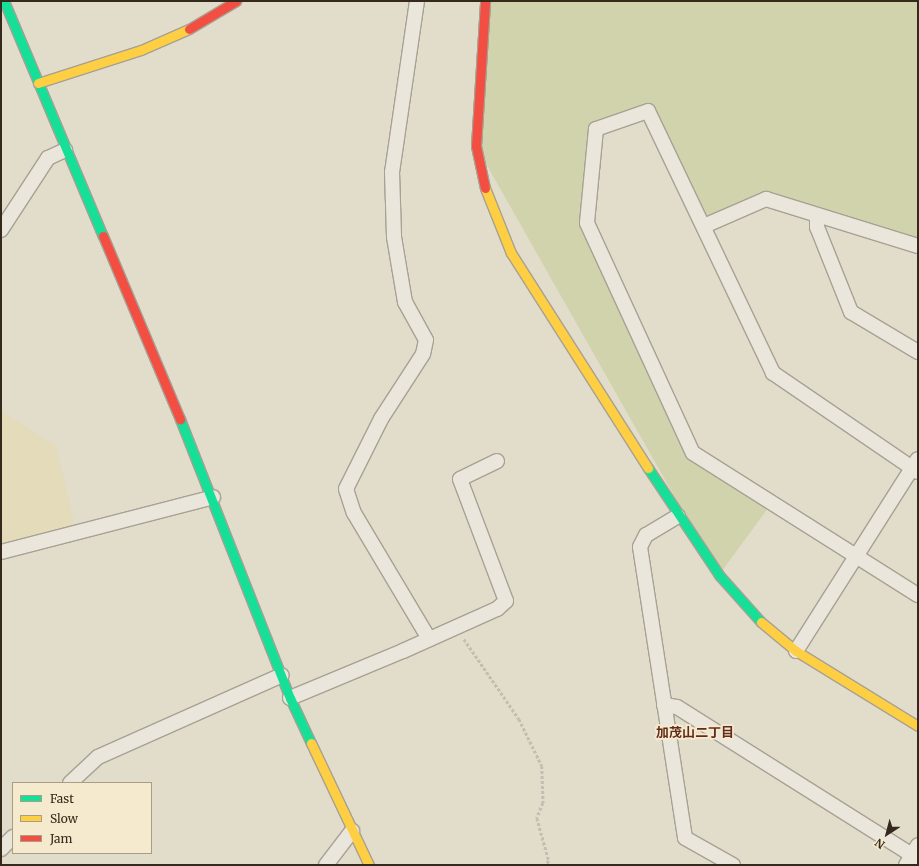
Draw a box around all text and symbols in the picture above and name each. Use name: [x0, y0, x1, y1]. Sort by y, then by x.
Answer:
district label: 加茂山二丁目: [656, 725, 734, 741]
legend: [12, 782, 152, 854]
text: Fast: [50, 791, 74, 806]
text: Slow: [50, 811, 78, 826]
north arrow: [867, 814, 907, 854]
text: Jam: [50, 831, 72, 846]
text: N: [872, 835, 888, 852]

